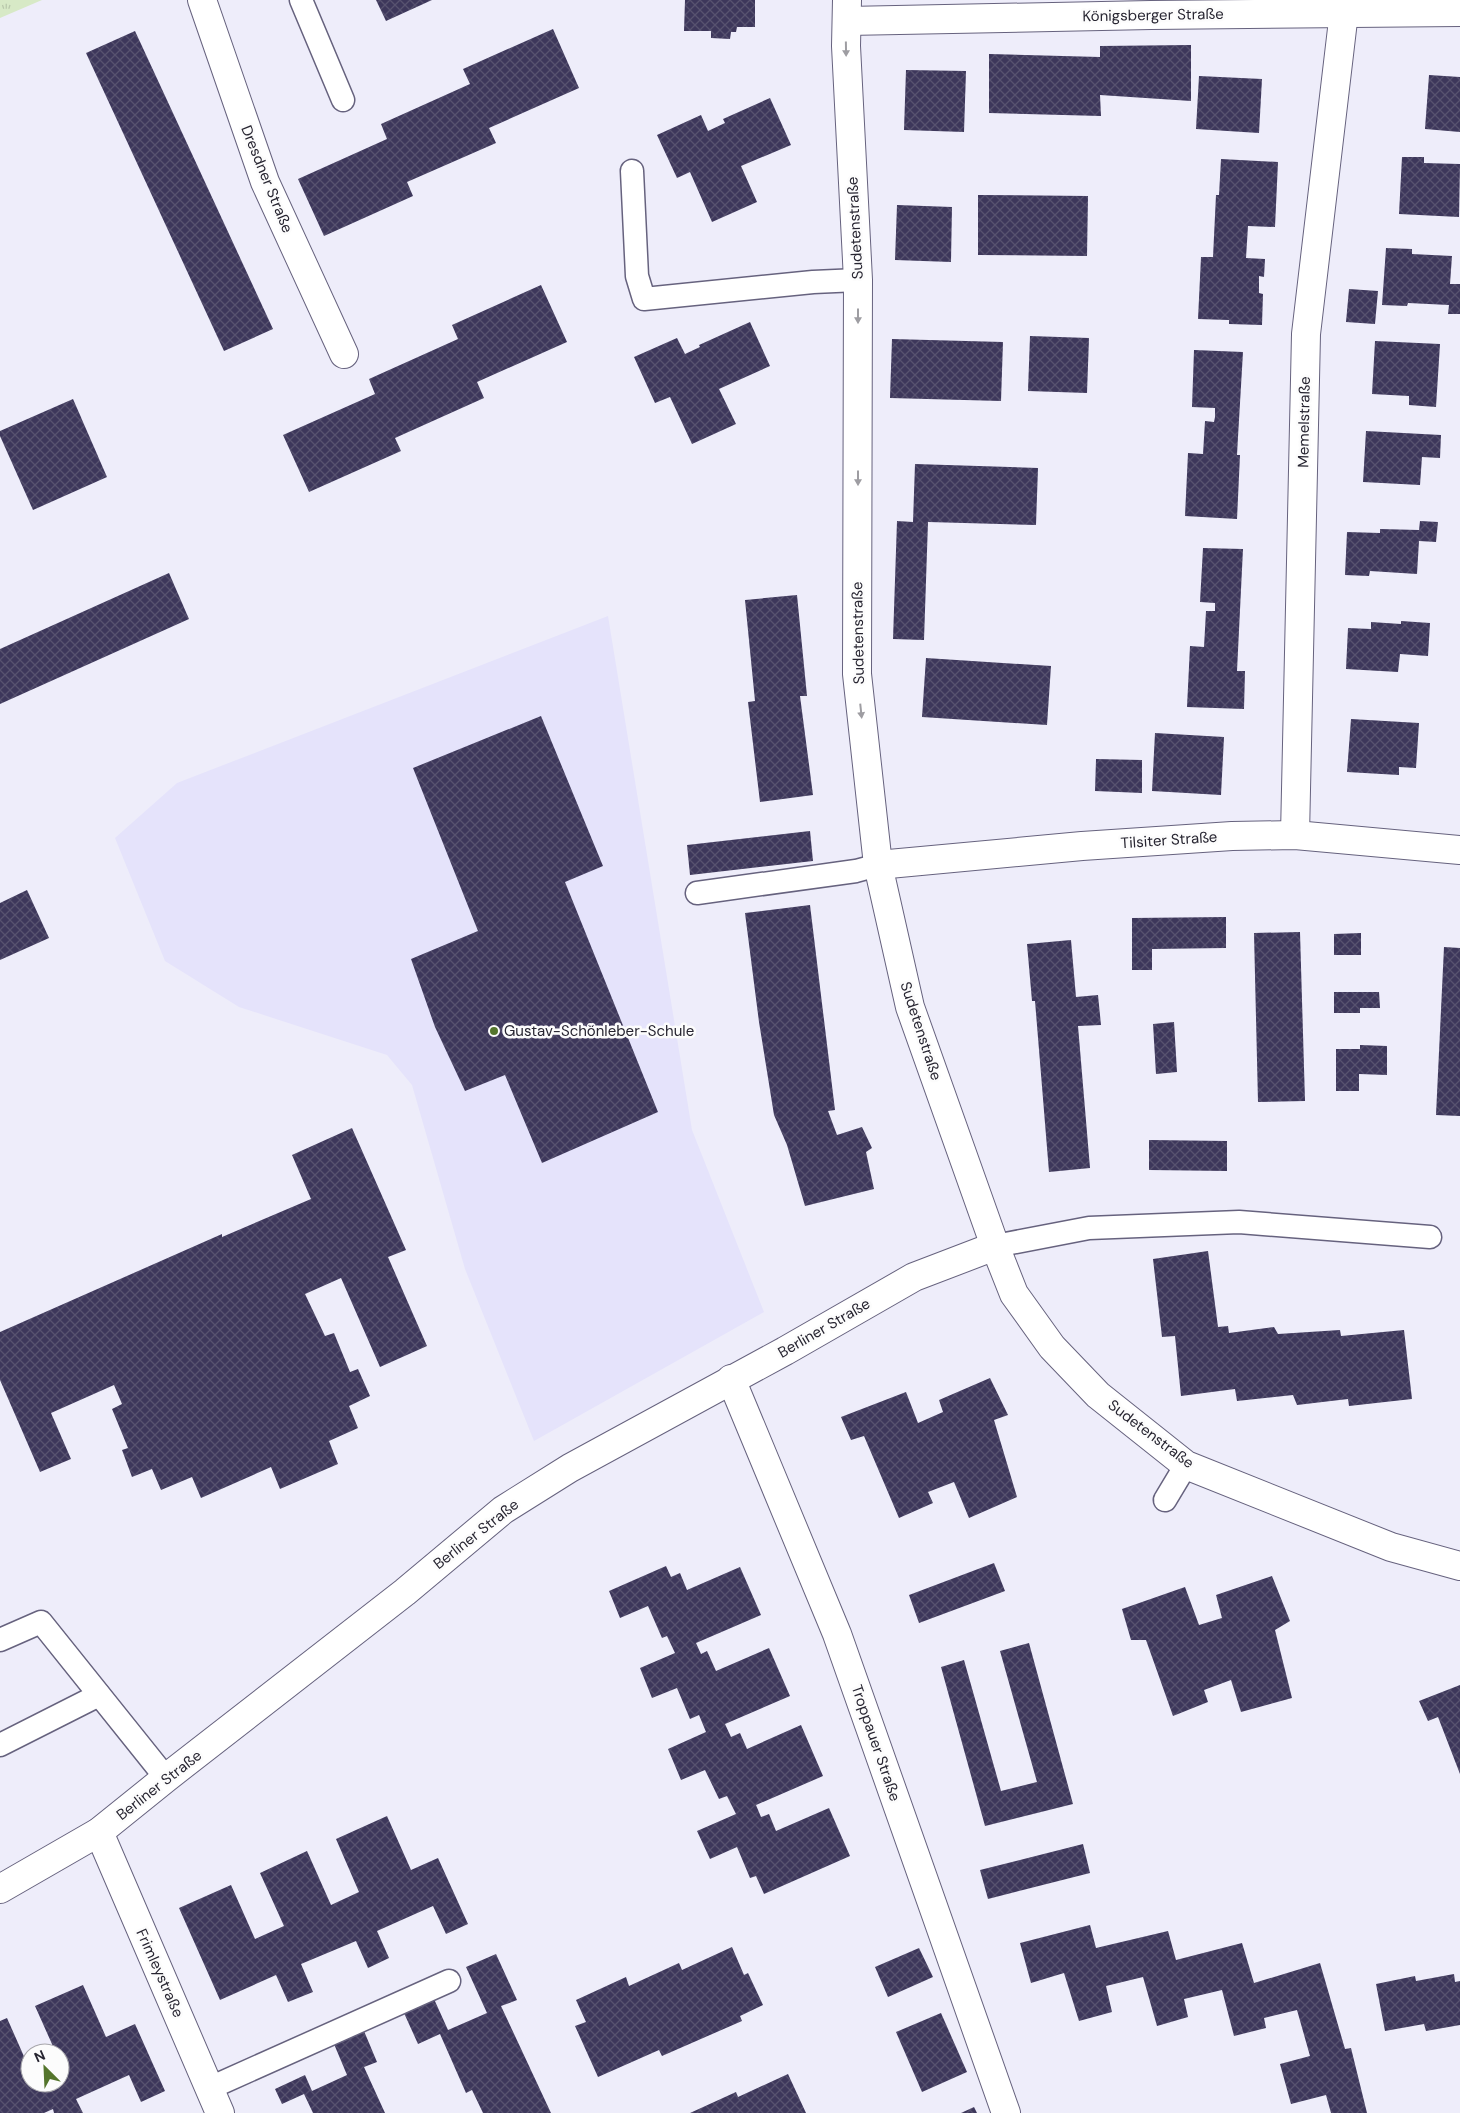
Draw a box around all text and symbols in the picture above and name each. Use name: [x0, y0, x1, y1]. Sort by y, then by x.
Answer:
street label: Königsberger Straße: [1082, 4, 1224, 26]
one-way arrow: [842, 41, 850, 57]
street label: Dresdner Straße: [236, 122, 298, 236]
street label: Sudetenstraße: [842, 176, 868, 280]
one-way arrow: [854, 308, 862, 324]
street label: Memelstraße: [1293, 376, 1315, 468]
one-way arrow: [854, 471, 862, 487]
street label: Sudetenstraße: [847, 581, 869, 685]
one-way arrow: [857, 703, 865, 719]
street label: Tilsiter Straße: [1120, 827, 1218, 853]
street label: Sudetenstraße: [896, 979, 946, 1083]
place label: Gustav-Schönleber-Schule: [504, 1021, 694, 1041]
marker: Gustav-Schönleber-Schule: [488, 1025, 500, 1037]
street label: Berliner Straße: [774, 1294, 874, 1362]
street label: Sudetenstraße: [1104, 1395, 1198, 1473]
street label: Berliner Straße: [429, 1494, 523, 1574]
street label: Troppauer Straße: [847, 1682, 905, 1804]
street label: Berliner Straße: [112, 1745, 206, 1825]
street label: Frimleystraße: [132, 1926, 188, 2020]
north arrow: [20, 2043, 70, 2093]
text: N: [31, 2046, 48, 2066]

